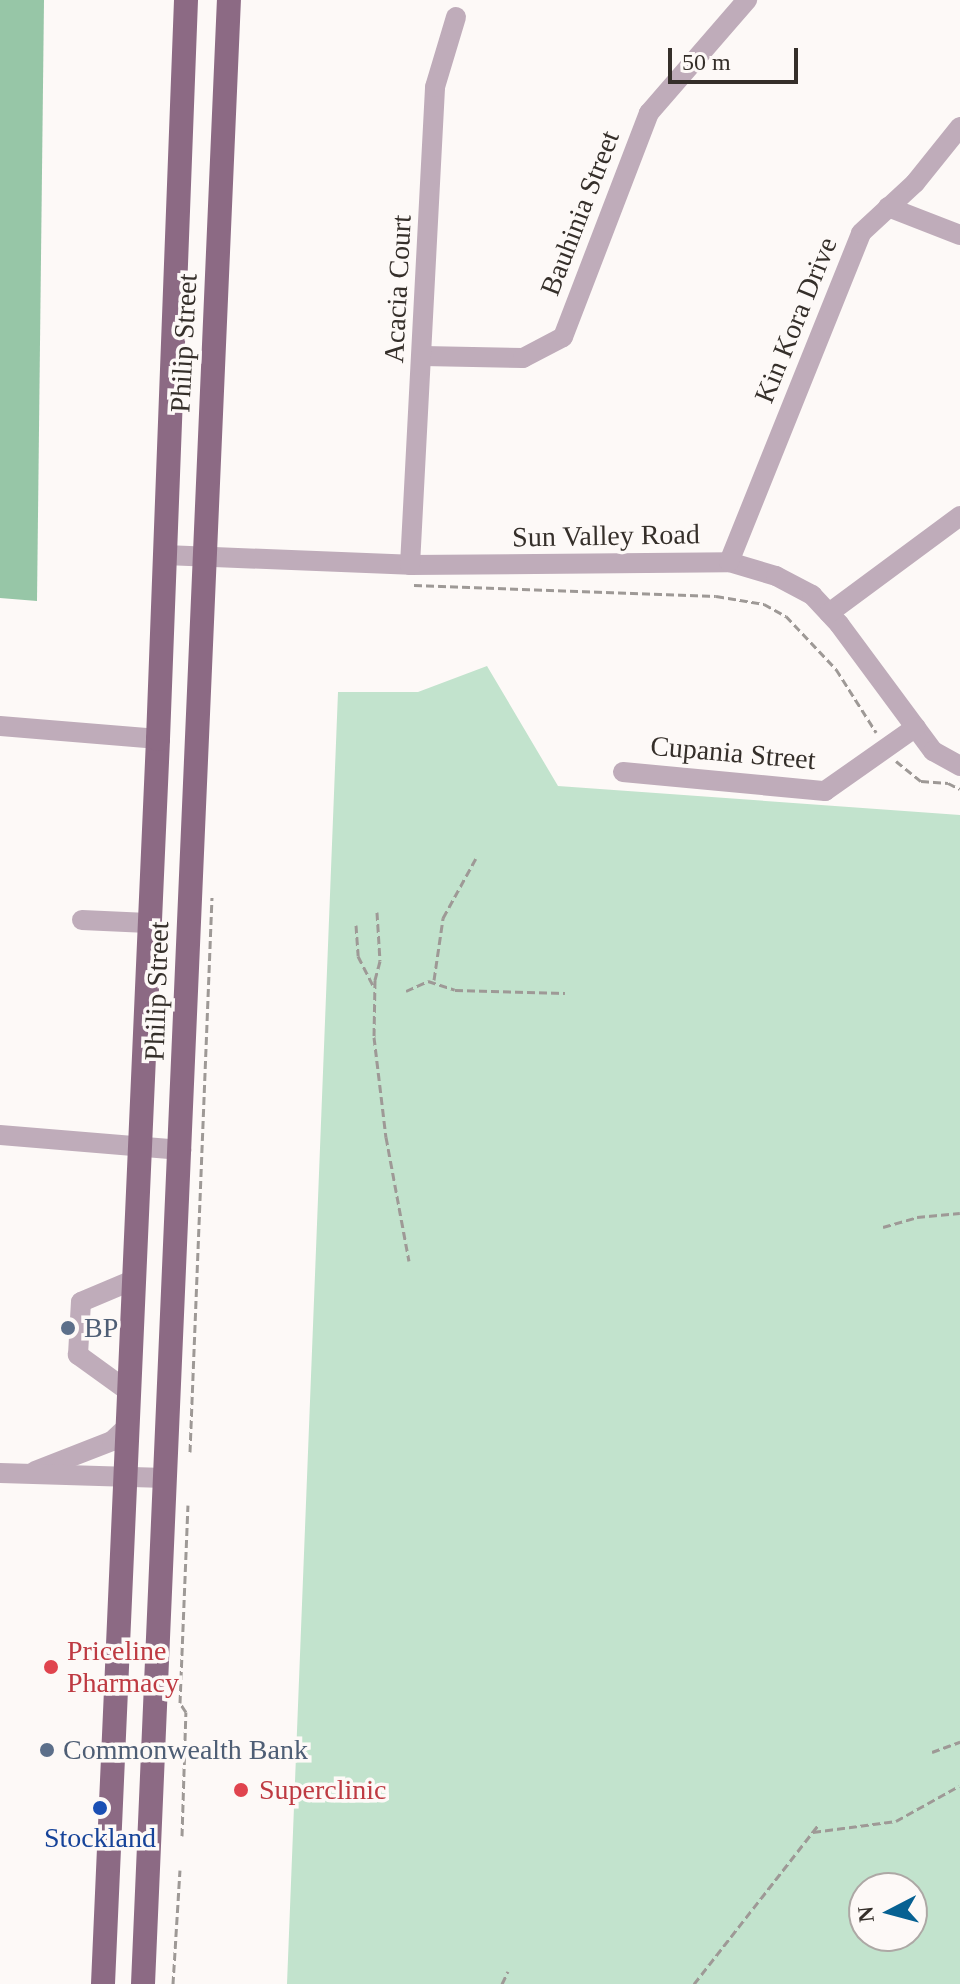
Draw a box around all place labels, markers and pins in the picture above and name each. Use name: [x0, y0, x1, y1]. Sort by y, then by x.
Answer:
place label: BP: [84, 1311, 118, 1345]
marker: BP: [59, 1319, 77, 1337]
place label: Priceline Pharmacy: [67, 1634, 179, 1700]
marker: Priceline Pharmacy: [42, 1658, 60, 1676]
place label: Commonwealth Bank: [63, 1733, 308, 1767]
marker: Commonwealth Bank: [38, 1741, 56, 1759]
place label: Superclinic: [259, 1773, 387, 1807]
marker: Superclinic: [230, 1779, 252, 1801]
marker: Stockland: [91, 1799, 109, 1817]
place label: Stockland: [44, 1821, 156, 1855]

